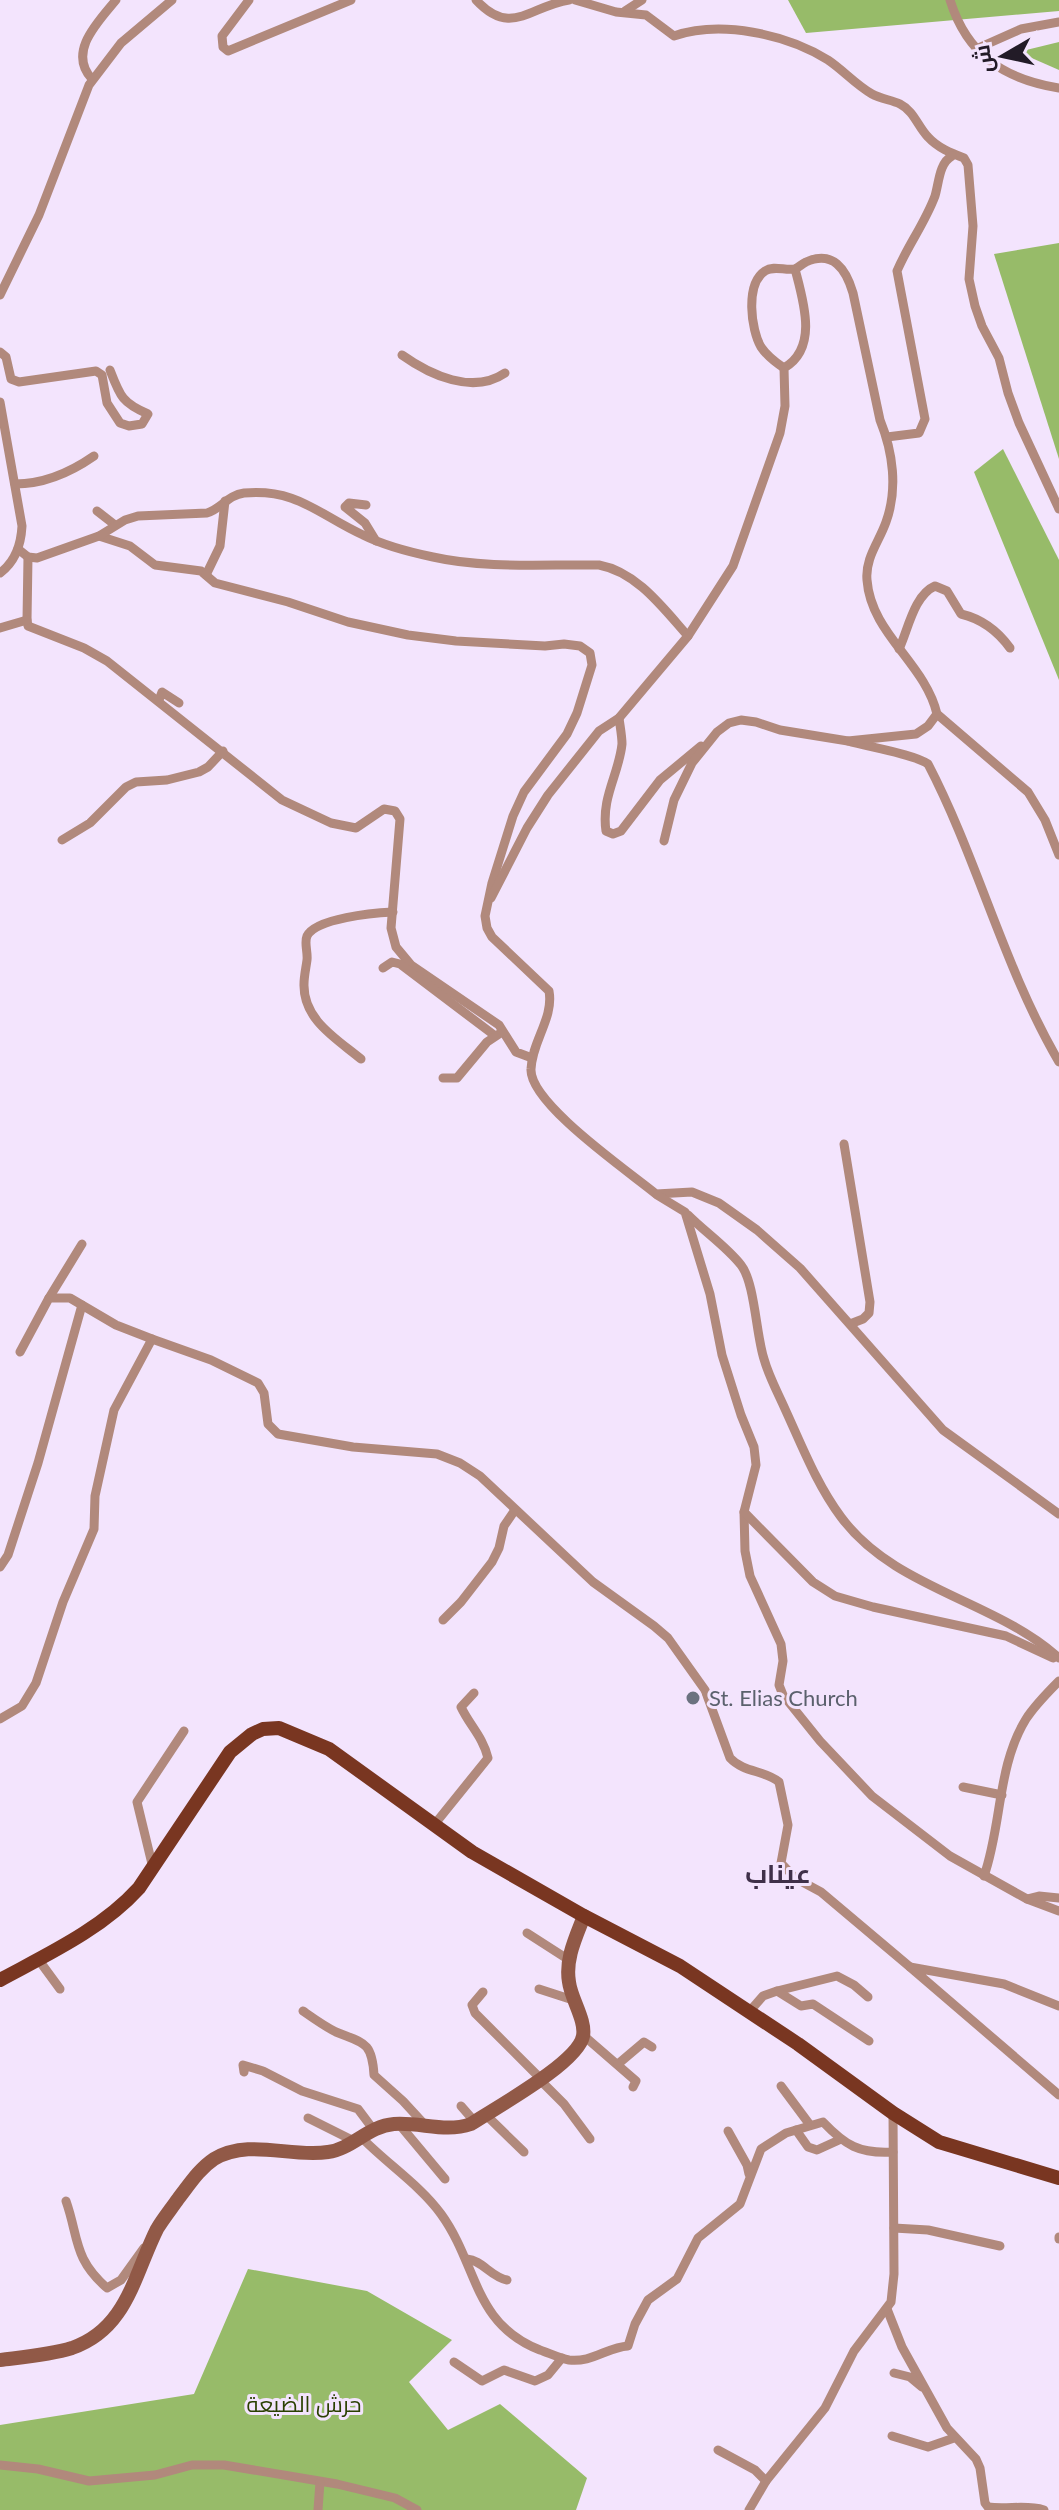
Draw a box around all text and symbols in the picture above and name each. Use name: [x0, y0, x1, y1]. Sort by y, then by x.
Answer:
north arrow: [963, 16, 1043, 96]
text: ش: [967, 43, 999, 75]
place label: St. Elias Church: [709, 1684, 858, 1711]
marker: St. Elias Church: [684, 1689, 702, 1707]
district label: عيناب: [745, 1857, 811, 1889]
park label: حرش الضيعة: [247, 2390, 362, 2418]

